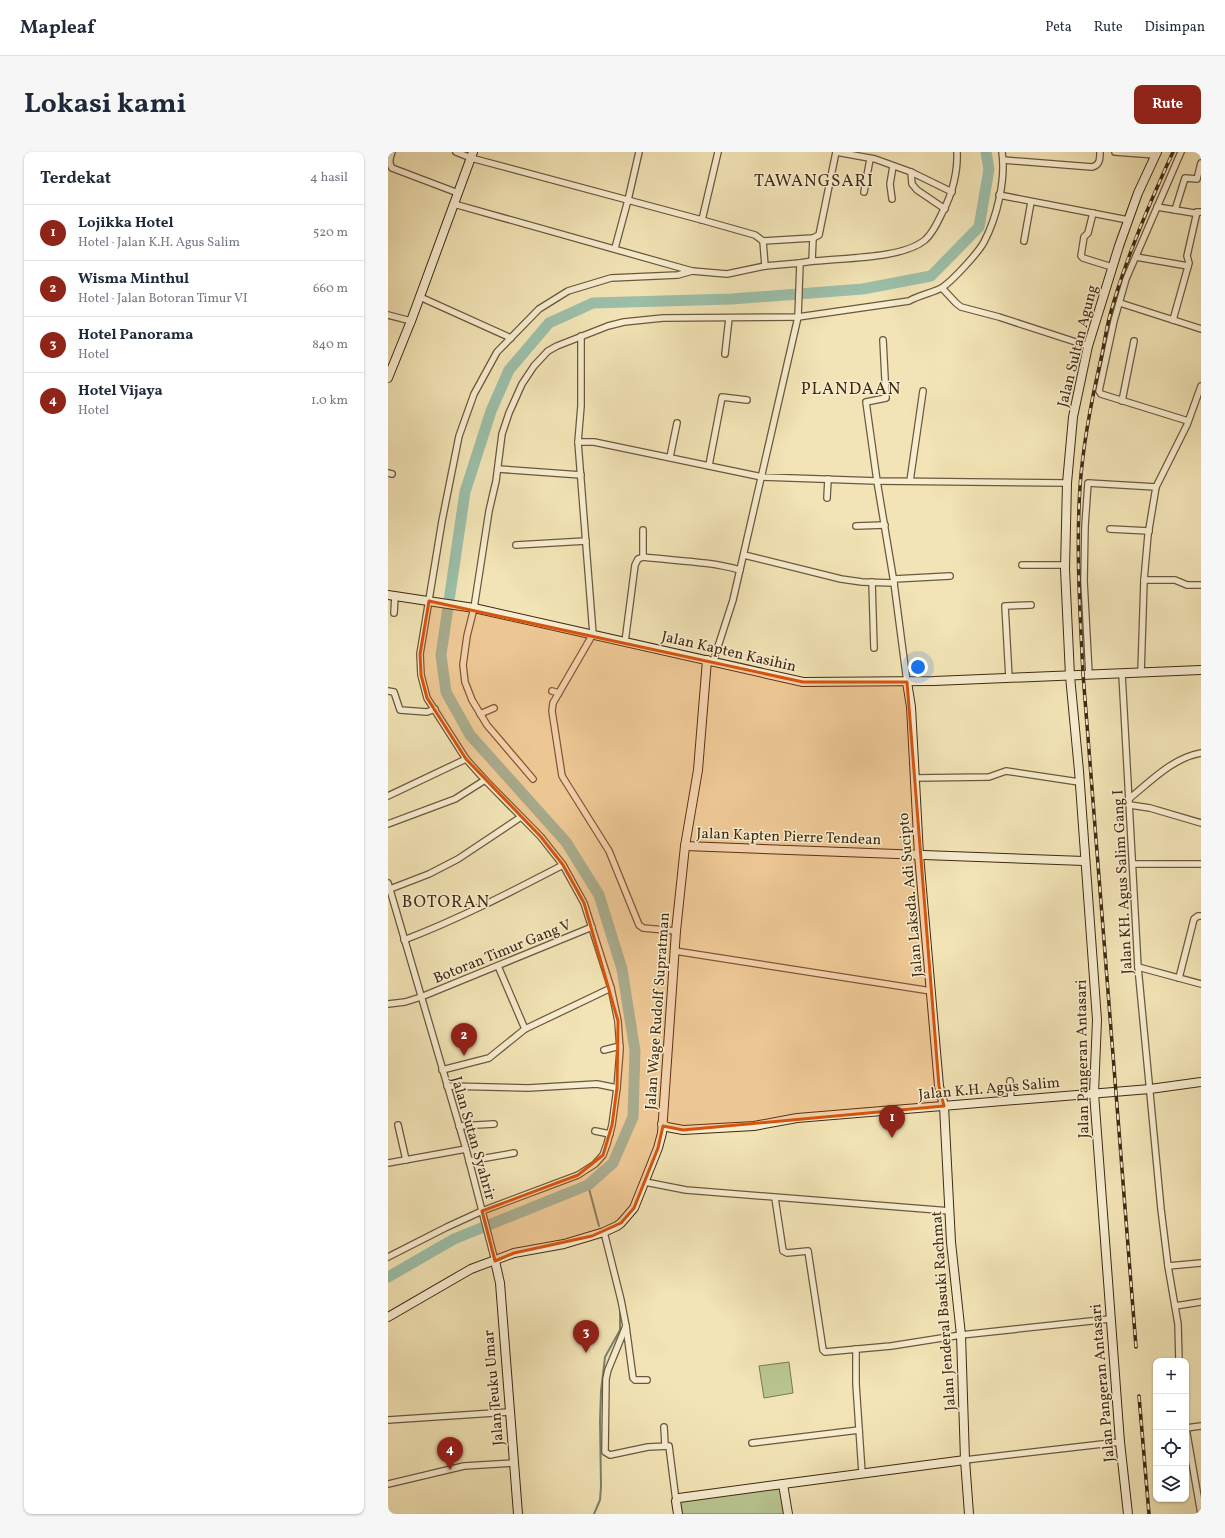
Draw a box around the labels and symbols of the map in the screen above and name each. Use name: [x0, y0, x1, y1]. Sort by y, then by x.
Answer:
district label: TAWANGSARI: [754, 170, 874, 193]
street label: Jalan Sultan Agung: [1053, 283, 1104, 410]
district label: PLANDAAN: [801, 378, 901, 401]
street label: Jalan Kapten Kasihin: [659, 627, 798, 678]
your location: [908, 657, 928, 677]
street label: Jalan KH. Agus Salim Gang I: [1108, 789, 1139, 975]
street label: Jalan Laksda. Adi Sucipto: [894, 812, 929, 978]
street label: Jalan Kapten Pierre Tendean: [696, 824, 882, 851]
district label: BOTORAN: [402, 891, 490, 914]
street label: Jalan Wage Rudolf Supratman: [641, 912, 676, 1111]
street label: Botoran Timur Gang V: [430, 915, 575, 990]
street label: Jalan Pangeran Antasari: [1072, 979, 1095, 1139]
pin: 2: [451, 1023, 477, 1056]
street label: Jalan K.H. Agus Salim: [917, 1073, 1061, 1106]
street label: Jalan Sutan Syahrir: [445, 1074, 500, 1203]
pin: 1: [879, 1105, 905, 1138]
street label: Jalan Jenderal Basuki Rachmat: [927, 1210, 962, 1412]
street label: Jalan Pangeran Antasari: [1086, 1303, 1121, 1463]
pin: 3: [573, 1320, 599, 1353]
street label: Jalan Teuku Umar: [479, 1329, 510, 1447]
pin: 4: [437, 1437, 463, 1470]

